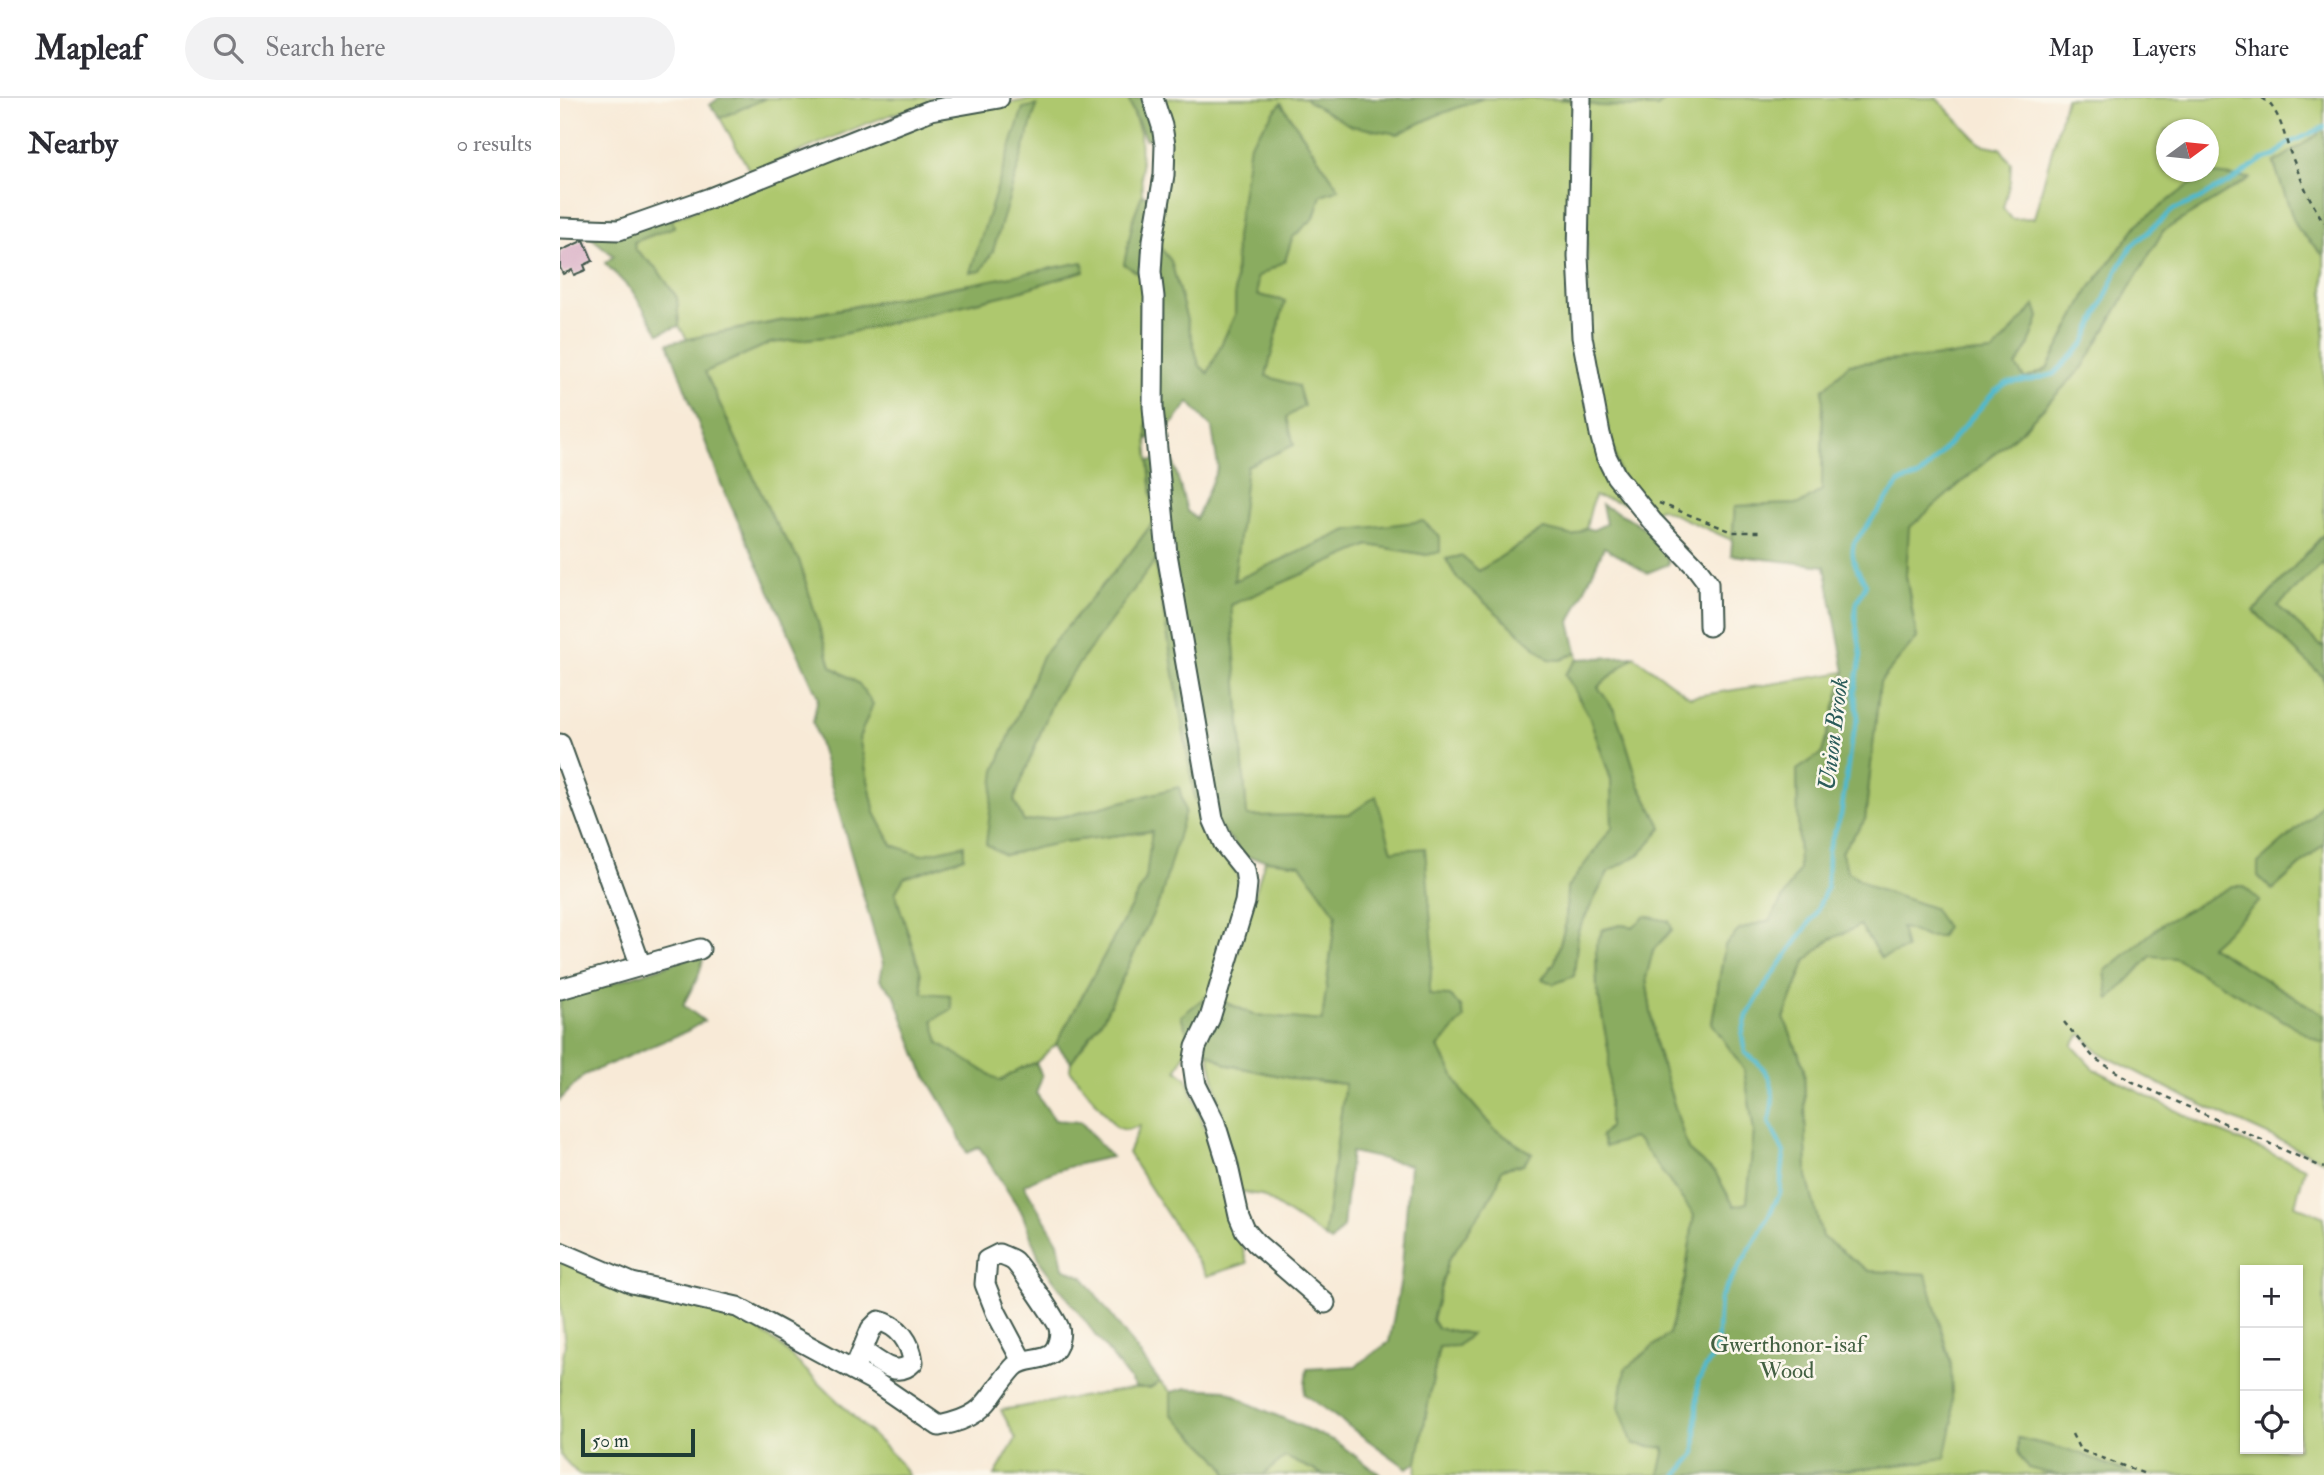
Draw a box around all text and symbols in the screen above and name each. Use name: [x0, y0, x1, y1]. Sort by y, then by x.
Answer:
search box: [185, 17, 675, 80]
text: Mapleaf: [35, 28, 143, 69]
icon: search: [209, 29, 247, 67]
text: Search here: [265, 32, 385, 64]
text: Map: [2049, 33, 2094, 64]
text: Layers: [2132, 33, 2196, 64]
text: Share: [2234, 33, 2289, 64]
north arrow: [2156, 119, 2219, 182]
text: Nearby: [28, 125, 118, 162]
text: 0 results: [456, 129, 532, 158]
water label: Union Brook: [1811, 676, 1856, 792]
map controls: [2240, 1265, 2303, 1454]
button: +: [2240, 1265, 2303, 1328]
button: −: [2240, 1328, 2303, 1391]
park label: Gwerthonor-isaf Wood: [1710, 1330, 1868, 1385]
button: locate: [2240, 1391, 2303, 1454]
scale bar: [581, 1426, 695, 1458]
text: 50 m: [592, 1429, 629, 1453]

